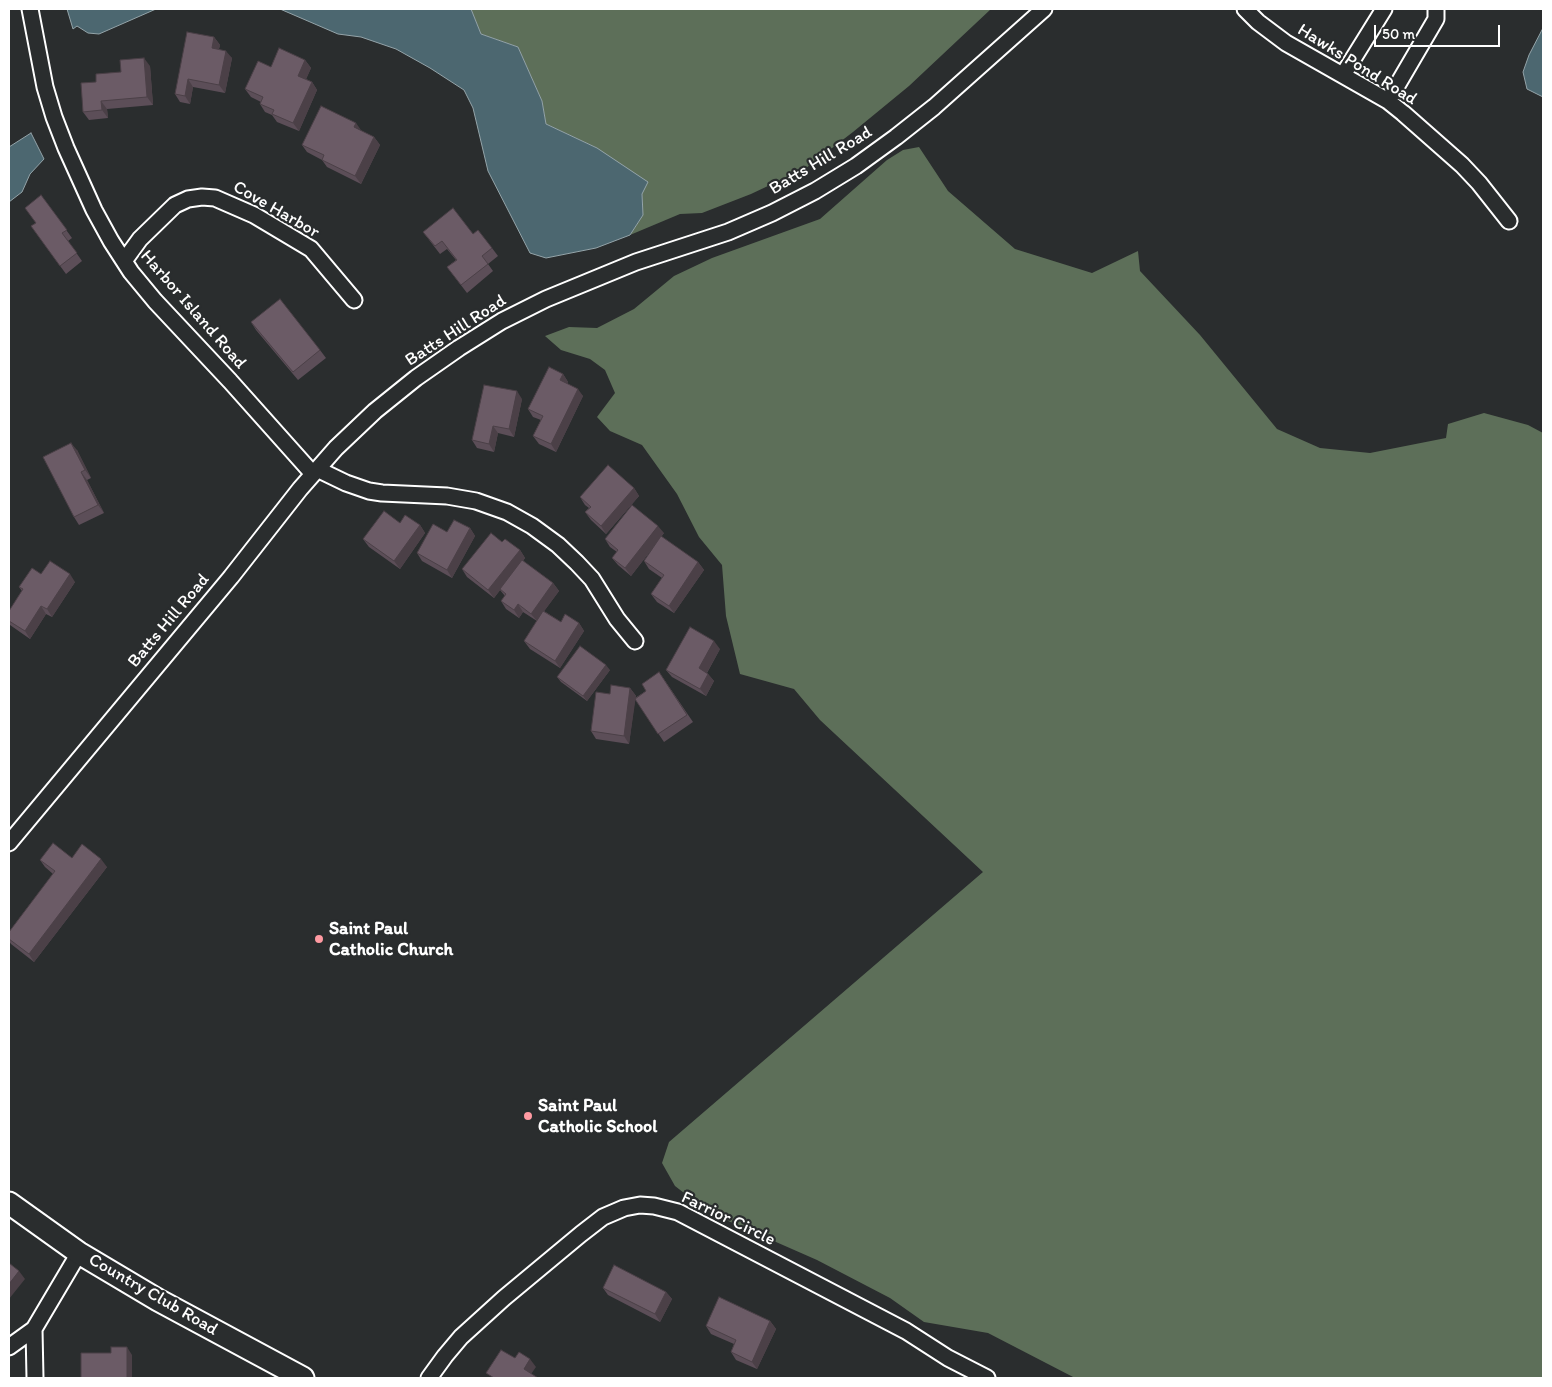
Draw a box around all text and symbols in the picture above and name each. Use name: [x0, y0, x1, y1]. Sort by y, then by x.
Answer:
scale bar: [1377, 15, 1503, 47]
street label: Hawks Pond Road: [1293, 20, 1421, 110]
text: 50 m: [1382, 25, 1415, 43]
street label: Batts Hill Road: [766, 122, 876, 200]
street label: Cove Harbor: [229, 177, 323, 243]
street label: Harbor Island Road: [135, 246, 251, 374]
street label: Batts Hill Road: [401, 290, 511, 372]
street label: Batts Hill Road: [123, 570, 215, 672]
place label: Saint Paul Catholic Church: [329, 918, 453, 961]
marker: Saint Paul Catholic Church: [313, 933, 325, 945]
place label: Saint Paul Catholic School: [538, 1095, 657, 1138]
marker: Saint Paul Catholic School: [522, 1110, 534, 1122]
street label: Farrior Circle: [677, 1187, 779, 1251]
street label: Country Club Road: [84, 1249, 222, 1341]

